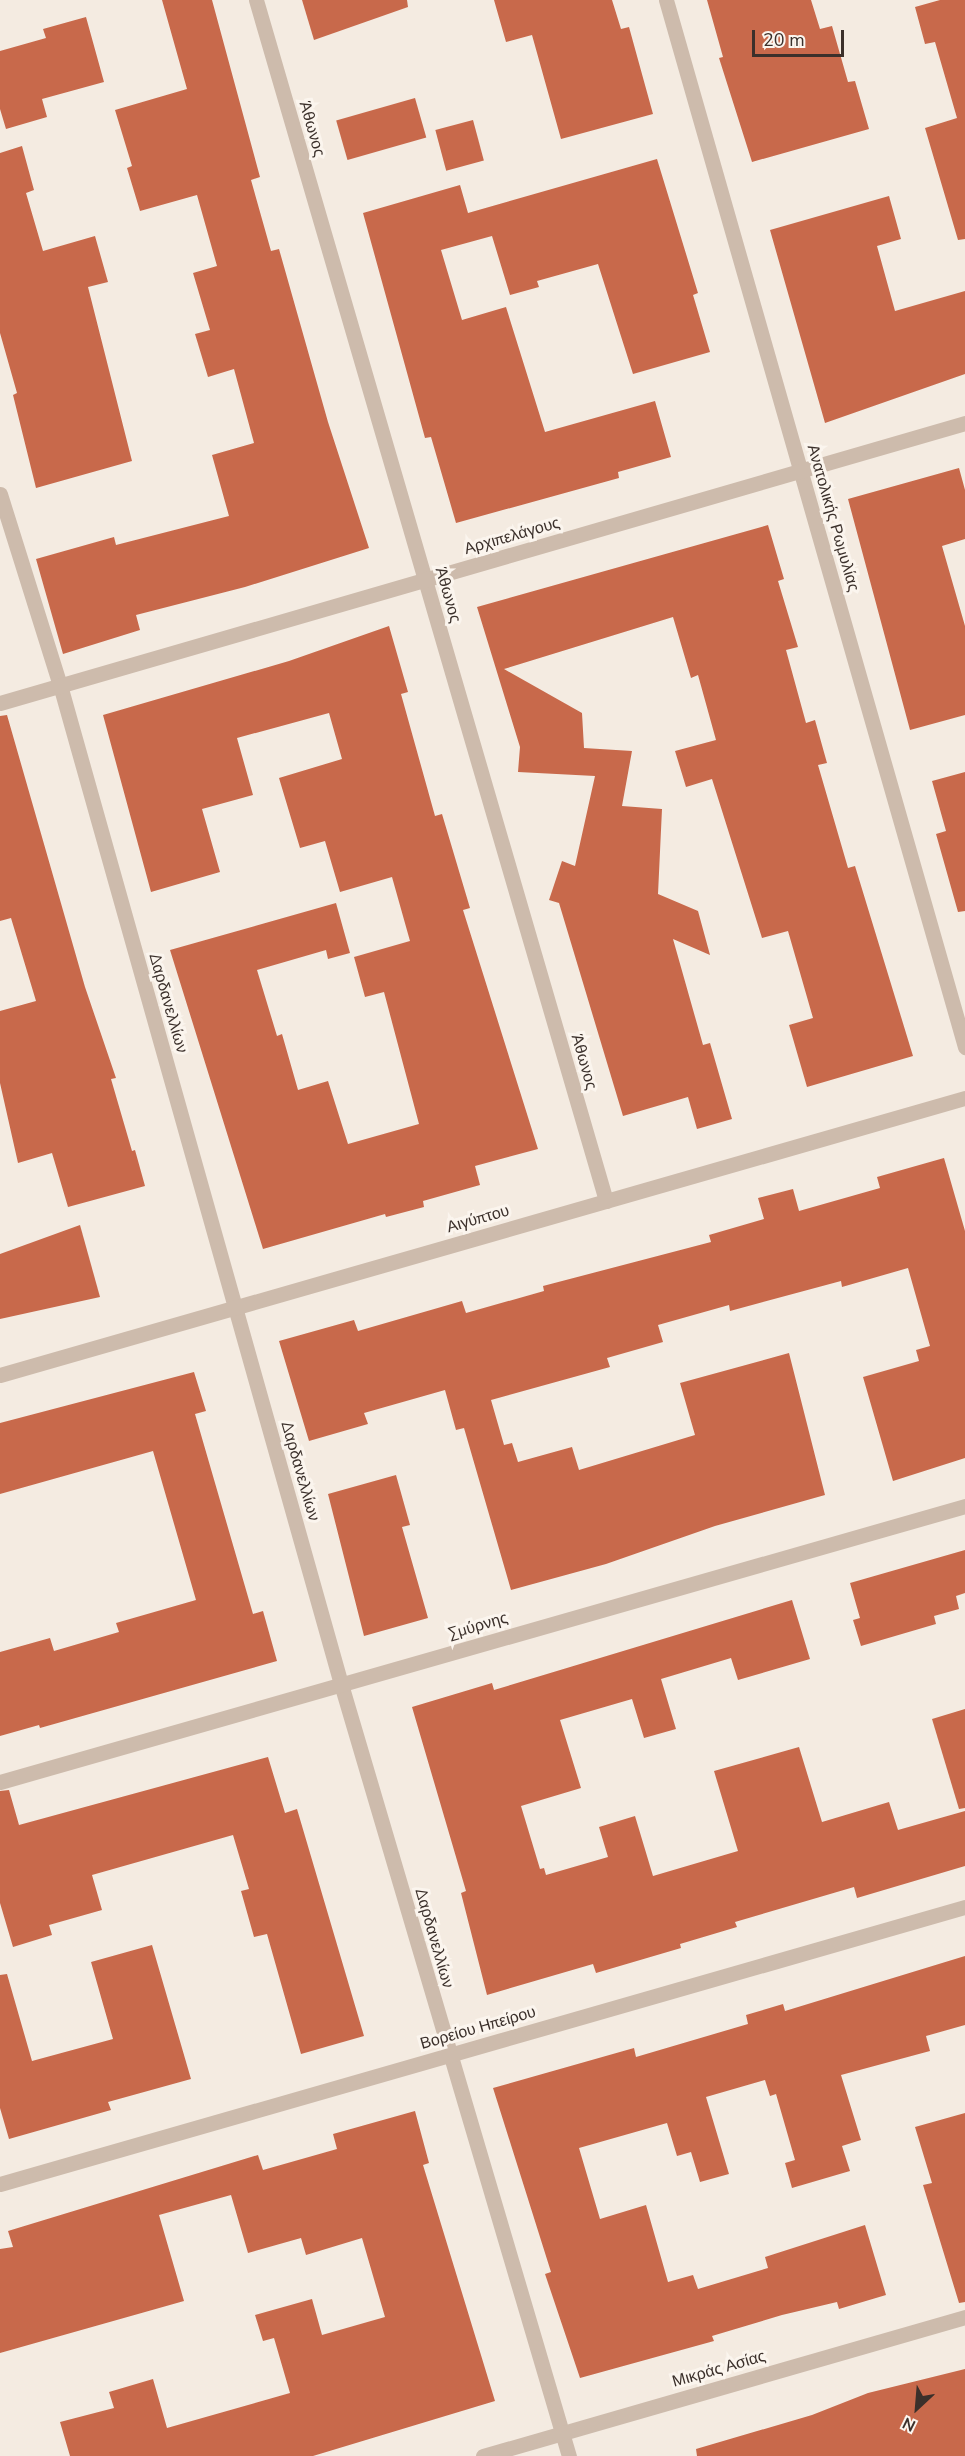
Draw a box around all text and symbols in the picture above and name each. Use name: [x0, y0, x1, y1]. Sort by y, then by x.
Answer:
scale bar: [755, 18, 846, 56]
text: 20 m: [763, 28, 805, 52]
street label: Άθωνος: [295, 99, 329, 159]
street label: Ανατολικής Ρωμυλίας: [803, 442, 863, 594]
street label: Αρχιπελάγους: [462, 513, 562, 559]
street label: Άθωνος: [431, 565, 465, 625]
street label: Δαρδανελλίων: [145, 951, 191, 1055]
street label: Άθωνος: [567, 1032, 601, 1092]
street label: Αιγύπτου: [445, 1201, 511, 1237]
street label: Δαρδανελλίων: [277, 1419, 323, 1523]
street label: Σμύρνης: [446, 1608, 510, 1644]
street label: Δαρδανελλίων: [411, 1886, 457, 1990]
street label: Βορείου Ηπείρου: [418, 2002, 538, 2054]
street label: Μικράς Ασίας: [670, 2347, 768, 2391]
north arrow: [887, 2378, 947, 2438]
text: N: [899, 2412, 919, 2437]

